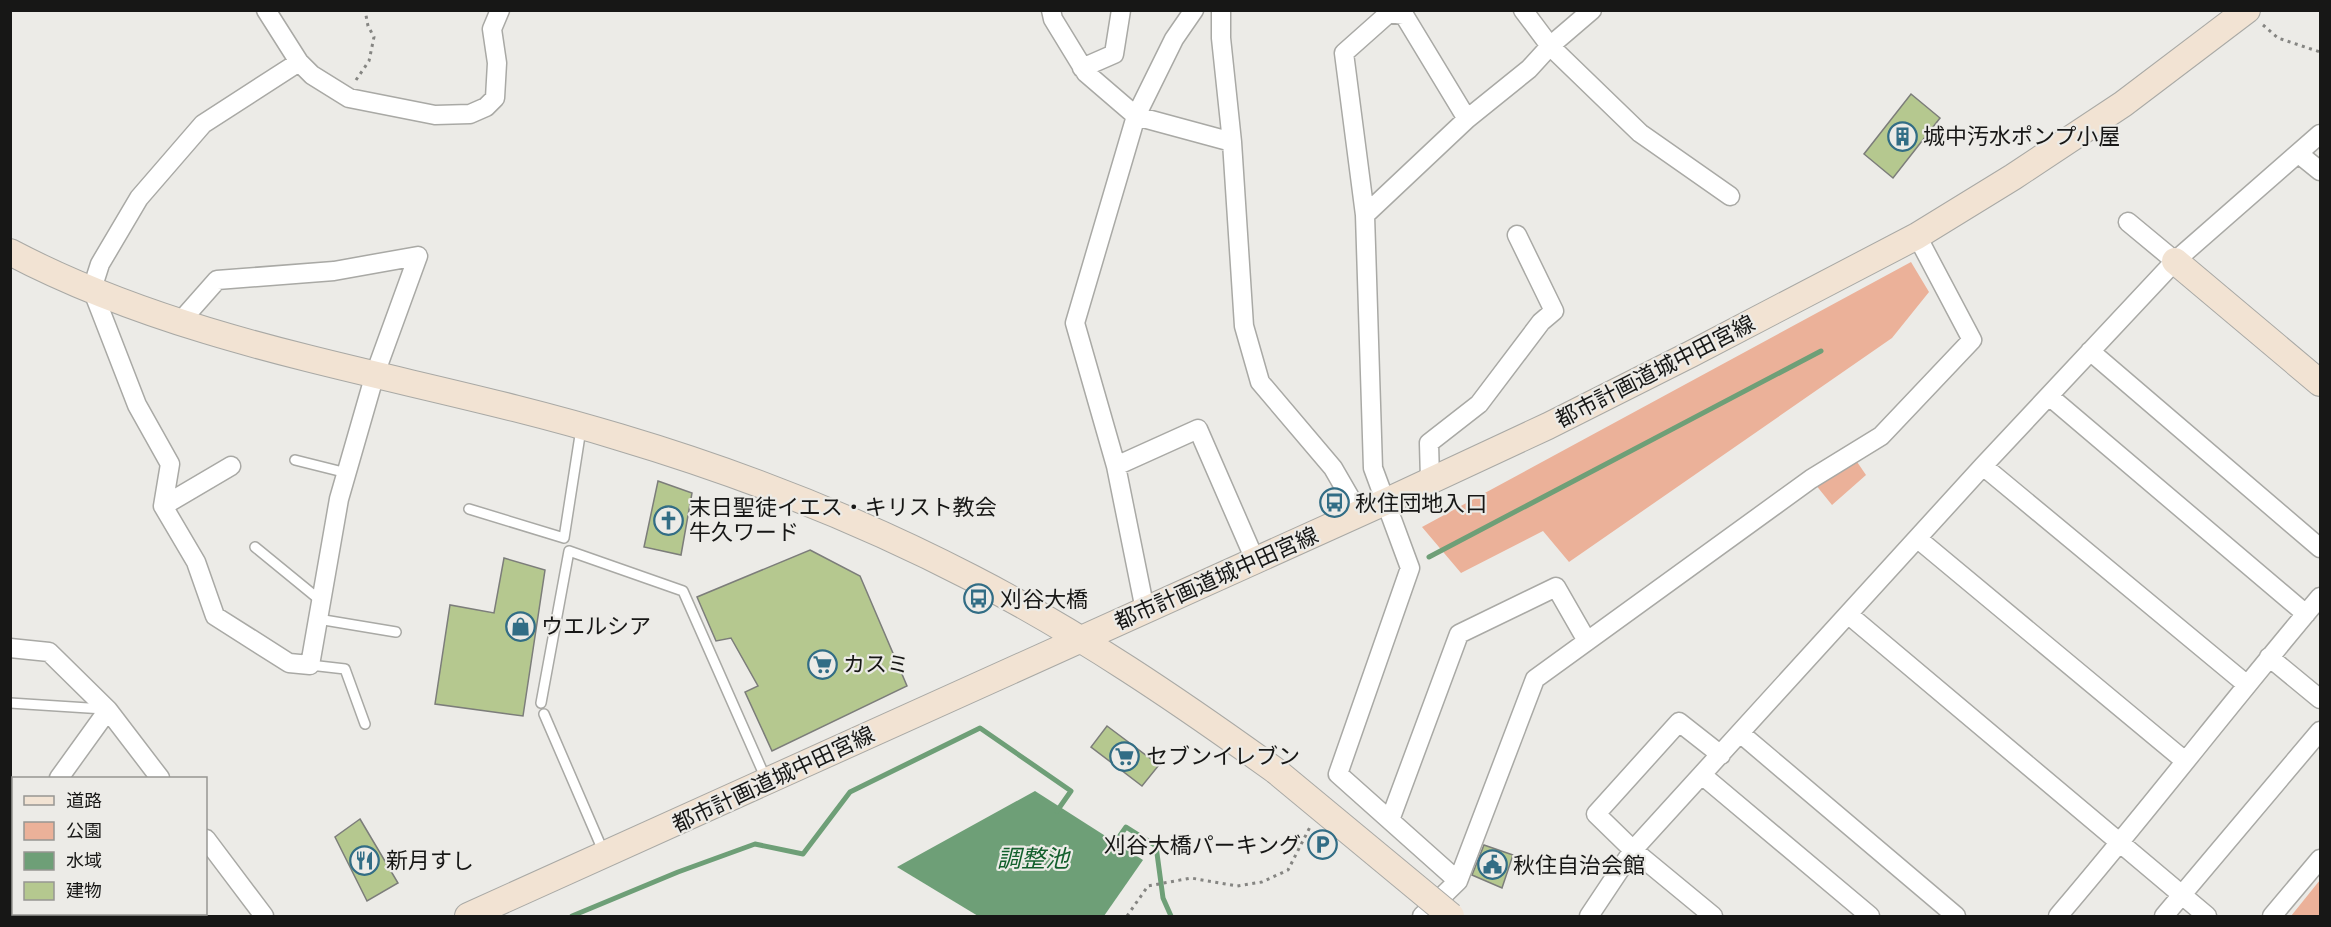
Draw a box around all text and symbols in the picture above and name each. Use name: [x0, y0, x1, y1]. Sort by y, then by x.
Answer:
building icon: 城中汚水ポンプ小屋: [1886, 120, 1918, 152]
place label: 城中汚水ポンプ小屋: [1923, 125, 2120, 148]
street label: 都市計画道城中田宮線: [1552, 311, 1758, 432]
bus stop icon: 秋住団地入口: [1318, 487, 1350, 519]
place label: 秋住団地入口: [1355, 492, 1487, 515]
place label: 末日聖徒イエス・キリスト教会 牛久ワード: [689, 496, 997, 544]
church icon: 末日聖徒イエス・キリスト教会 牛久ワード: [652, 504, 684, 536]
street label: 都市計画道城中田宮線: [1111, 523, 1321, 634]
bus stop icon: 刈谷大橋: [963, 583, 995, 615]
place label: 刈谷大橋: [1000, 588, 1088, 611]
shop icon: ウエルシア: [504, 610, 536, 642]
place label: ウエルシア: [541, 616, 651, 638]
supermarket icon: カスミ: [806, 648, 838, 680]
place label: カスミ: [843, 654, 909, 676]
street label: 都市計画道城中田宮線: [669, 723, 878, 836]
supermarket icon: セブンイレブン: [1109, 740, 1141, 772]
place label: セブンイレブン: [1146, 745, 1300, 768]
legend: [12, 777, 207, 915]
text: 道路: [66, 791, 102, 811]
text: 公園: [66, 822, 102, 841]
parking icon: 刈谷大橋パーキング: [1306, 829, 1338, 861]
place label: 刈谷大橋パーキング: [1104, 834, 1301, 857]
restaurant icon: 新月すし: [349, 844, 381, 876]
water label: 調整池: [997, 846, 1071, 872]
place label: 新月すし: [386, 849, 474, 872]
public building icon: 秋住自治会館: [1476, 849, 1508, 881]
text: 水域: [66, 852, 102, 871]
place label: 秋住自治会館: [1513, 854, 1645, 877]
text: 建物: [66, 881, 102, 901]

